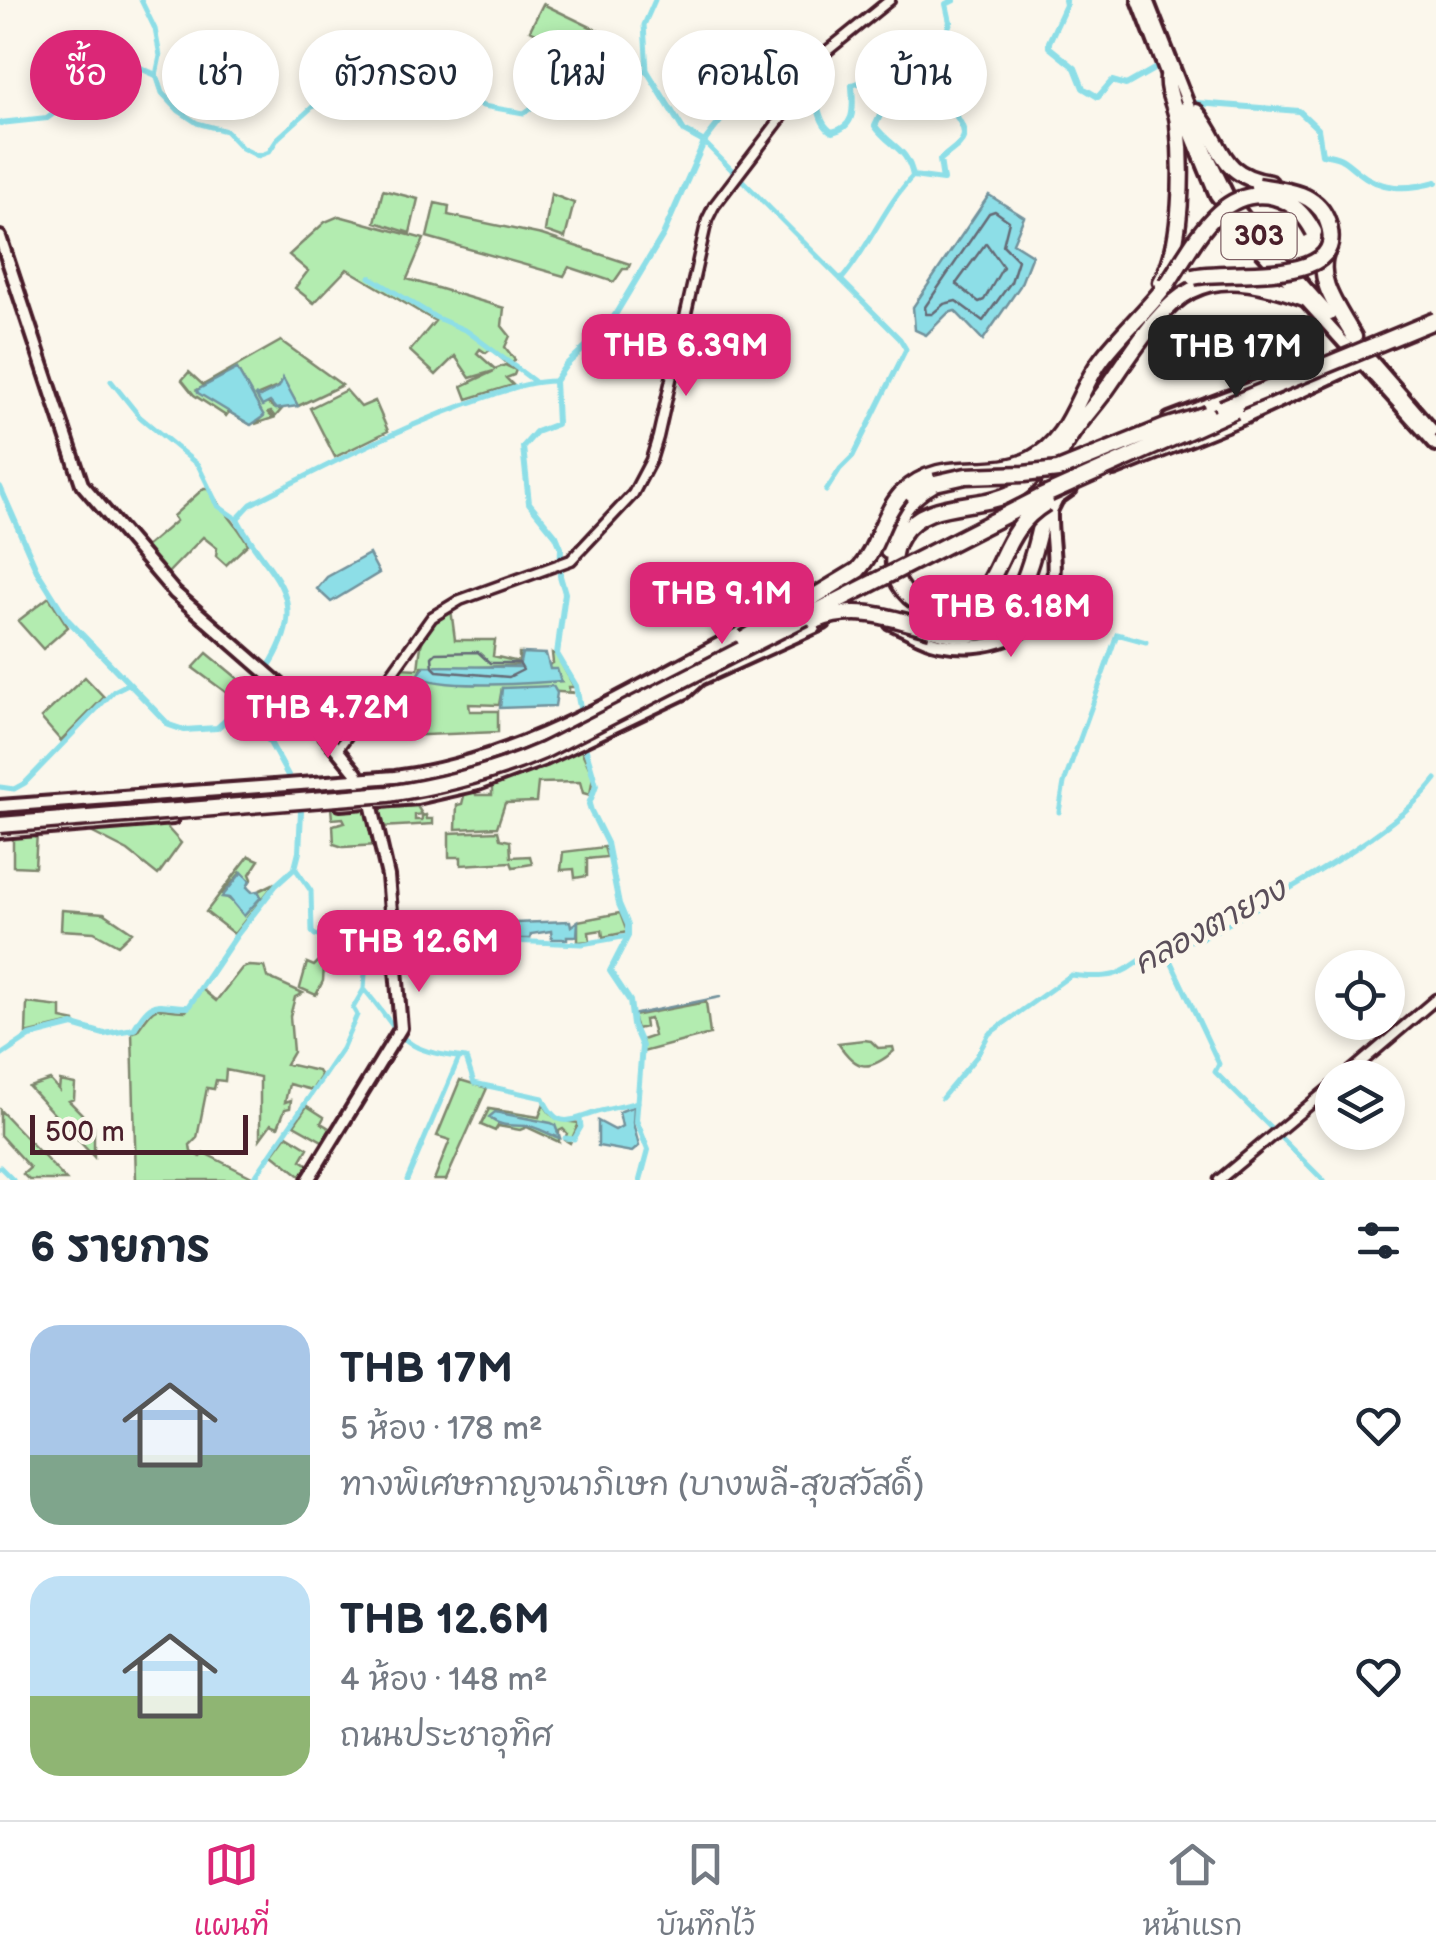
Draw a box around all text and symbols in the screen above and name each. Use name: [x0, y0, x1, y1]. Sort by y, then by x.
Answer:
chip: ซื้อ: [30, 30, 142, 120]
chip: เช่า: [162, 30, 279, 120]
chip: ตัวกรอง: [299, 30, 493, 120]
chip: ใหม่: [513, 30, 642, 120]
chip: คอนโด: [662, 30, 835, 120]
chip: บ้าน: [855, 30, 987, 120]
road number: 303: [1222, 213, 1296, 259]
pin: THB 6.39M: [572, 314, 800, 399]
pin: THB 17M: [1144, 315, 1328, 400]
text: THB 6.39M: [604, 327, 768, 366]
text: THB 17M: [1170, 328, 1302, 367]
pin: THB 9.1M: [619, 562, 825, 647]
text: THB 9.1M: [652, 575, 792, 614]
pin: THB 6.18M: [897, 575, 1125, 660]
text: THB 6.18M: [931, 588, 1091, 627]
pin: THB 4.72M: [214, 676, 442, 761]
text: THB 4.72M: [246, 689, 410, 728]
water label: คลองตายวง: [1127, 869, 1295, 983]
pin: THB 12.6M: [305, 910, 533, 995]
text: THB 12.6M: [339, 923, 499, 962]
map controls: [1315, 950, 1405, 1150]
button: locate: [1315, 950, 1405, 1040]
button: layers: [1315, 1060, 1405, 1150]
scale bar: [30, 1110, 248, 1154]
text: 500 m: [45, 1116, 125, 1149]
icon: filters: [1351, 1213, 1406, 1268]
text: 6 รายการ: [30, 1223, 210, 1274]
text: THB 17M: [340, 1344, 513, 1395]
icon: home: [110, 1365, 230, 1485]
icon: heart: [1351, 1398, 1406, 1453]
text: 5 ห้อง · 178 m²: [340, 1410, 543, 1449]
text: ทางพิเศษกาญจนาภิเษก (บางพลี-สุขสวัสดิ์): [340, 1466, 924, 1505]
text: THB 12.6M: [340, 1595, 550, 1646]
icon: home: [110, 1616, 230, 1736]
icon: heart: [1351, 1649, 1406, 1704]
text: 4 ห้อง · 148 m²: [340, 1661, 548, 1700]
text: ถนนประชาอุทิศ: [340, 1717, 552, 1756]
tab: แผนที่: [194, 1837, 269, 1946]
tab: บันทึกไว้: [657, 1837, 755, 1946]
tab: หน้าแรก: [1142, 1837, 1242, 1946]

